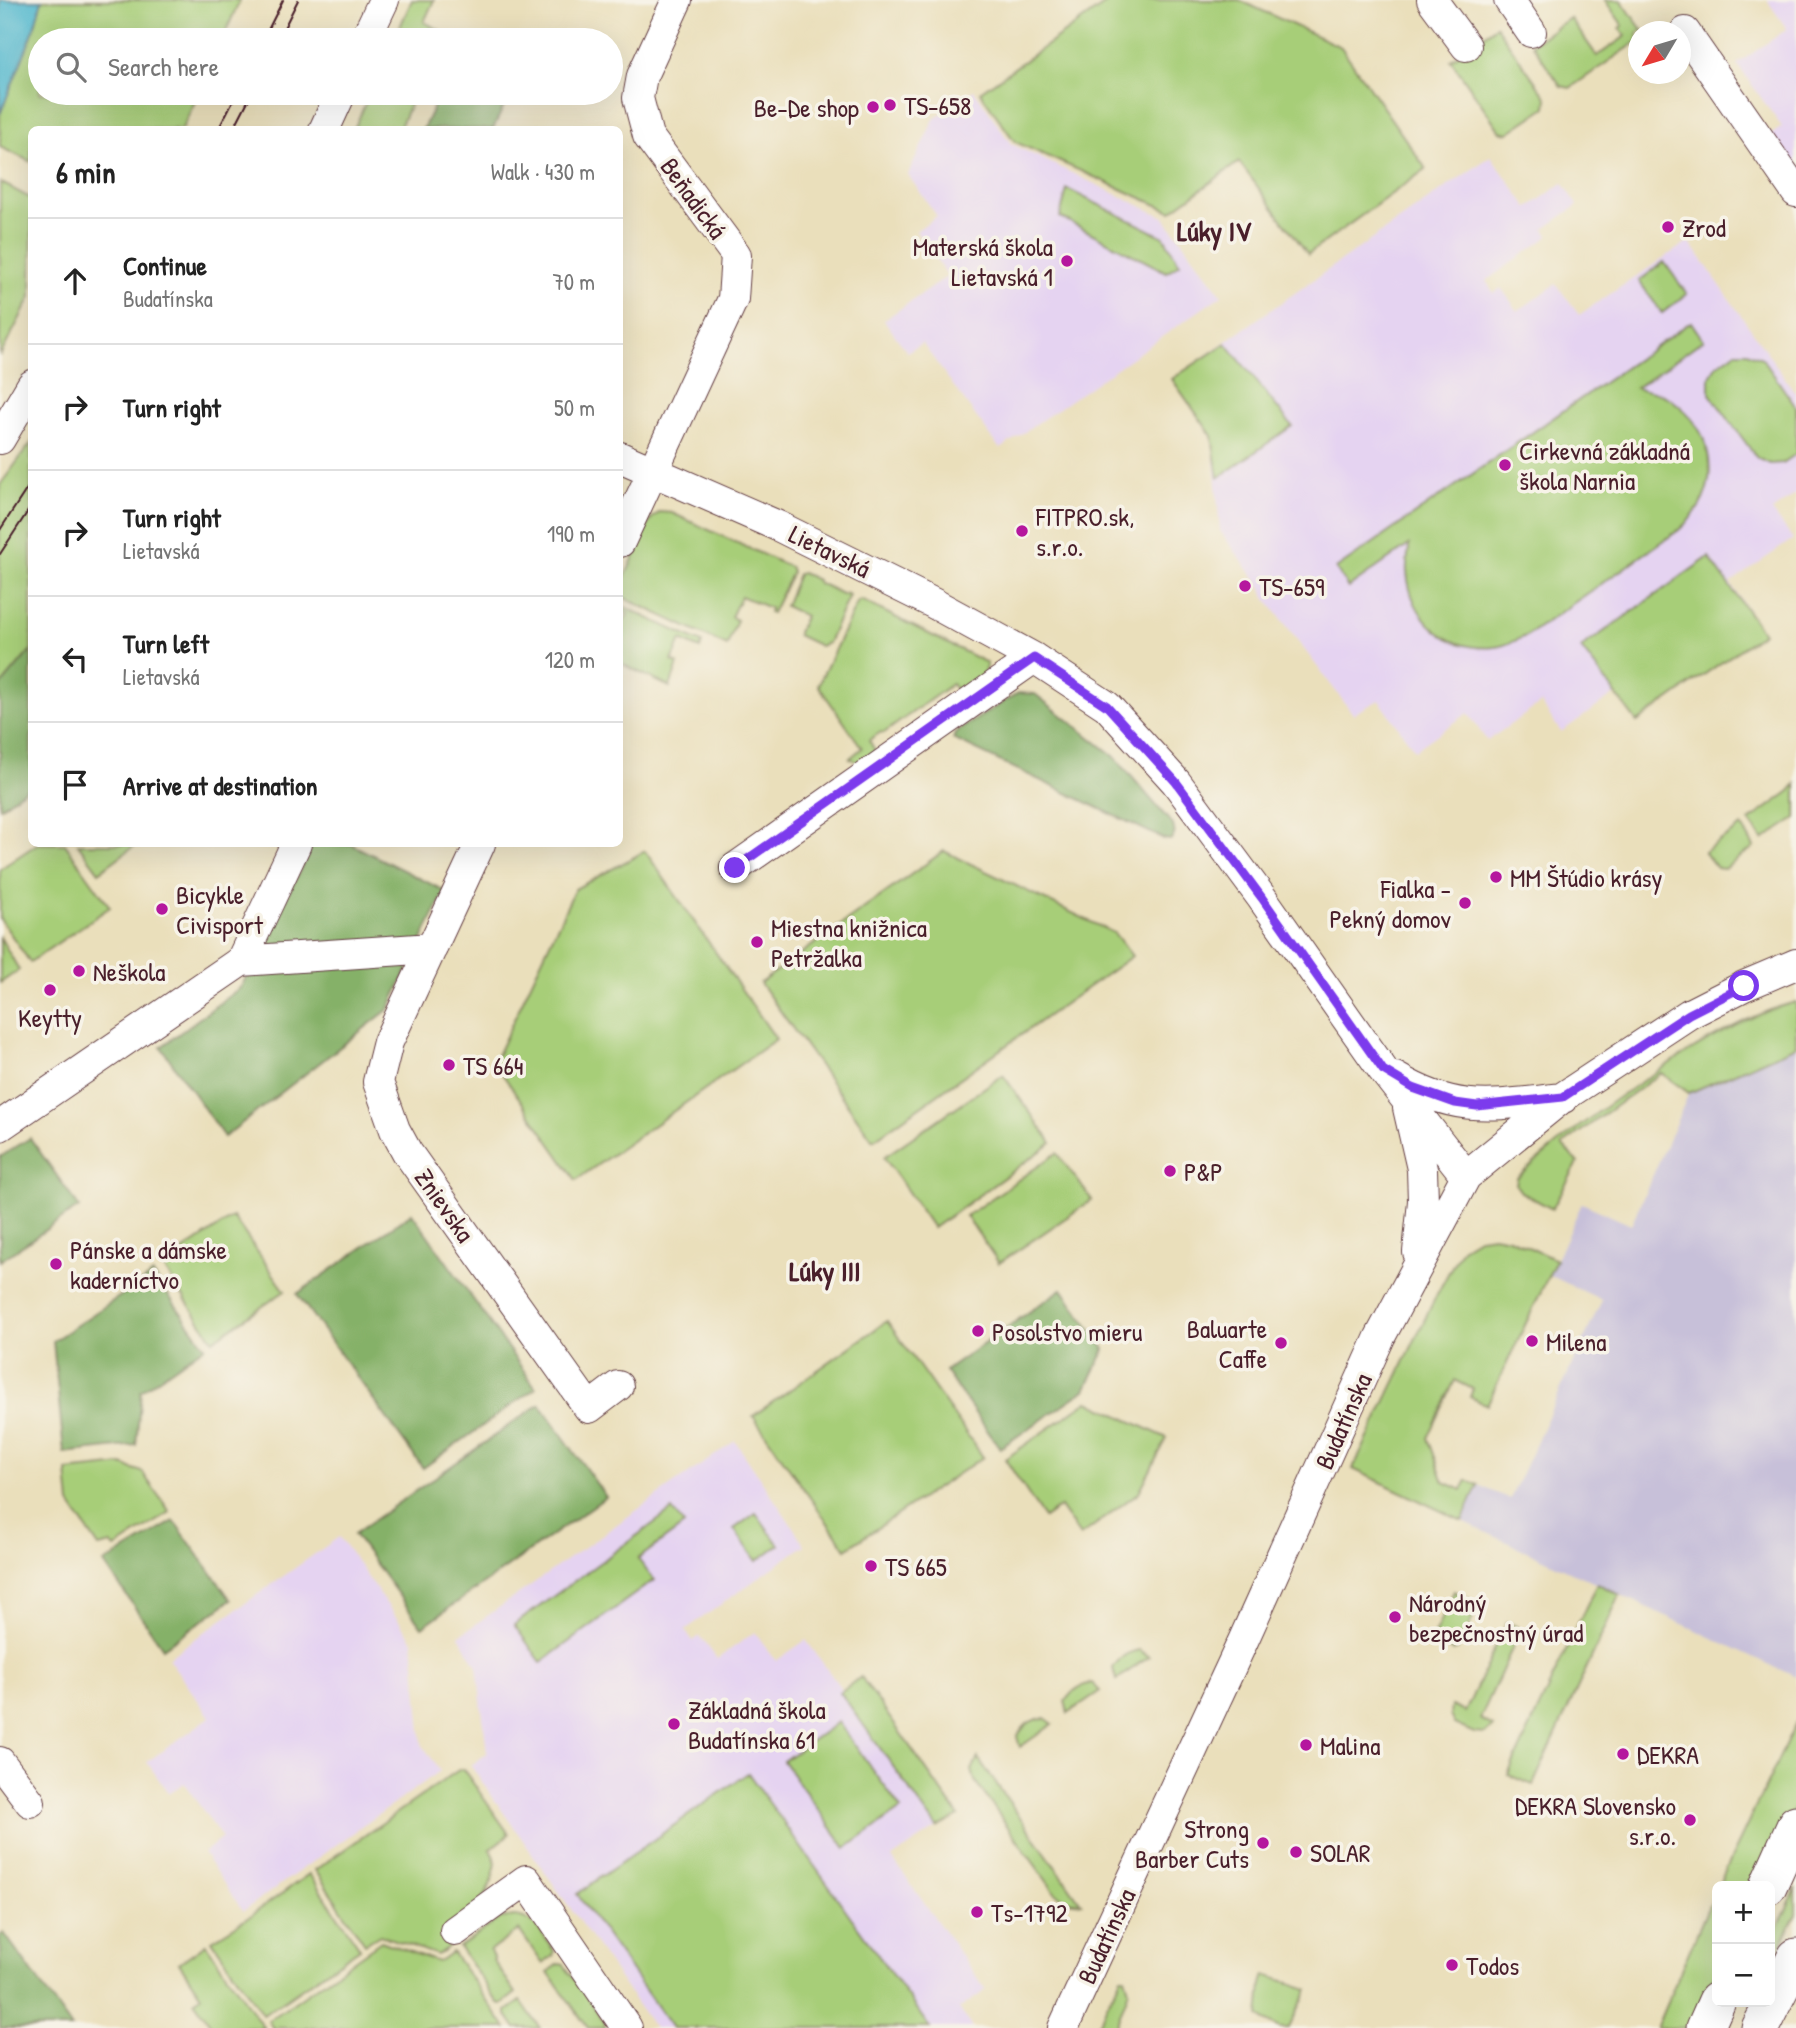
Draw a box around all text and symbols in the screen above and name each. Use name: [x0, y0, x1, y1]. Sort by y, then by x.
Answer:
north arrow: [1628, 21, 1691, 84]
search box: [28, 28, 623, 105]
icon: search: [52, 48, 90, 86]
text: Search here: [108, 49, 219, 84]
place label: TS-658: [904, 88, 971, 123]
place label: Be-De shop: [754, 90, 859, 125]
marker: TS-658: [882, 97, 898, 113]
marker: Be-De shop: [865, 99, 881, 115]
street label: Beňadická: [653, 150, 735, 246]
text: 6 min: [56, 152, 116, 192]
text: Walk · 430 m: [491, 156, 595, 187]
place label: Zrod: [1682, 210, 1726, 245]
district label: Lúky IV: [1177, 212, 1252, 251]
marker: Zrod: [1660, 219, 1676, 235]
place label: Materská škola Lietavská 1: [913, 229, 1053, 294]
text: Continue: [123, 248, 207, 283]
marker: Materská škola Lietavská 1: [1059, 253, 1075, 269]
icon: ahead: [56, 262, 94, 300]
text: 70 m: [552, 266, 595, 297]
text: Budatínska: [123, 283, 213, 314]
icon: right: [56, 388, 94, 426]
text: Turn right: [123, 390, 221, 425]
text: 50 m: [554, 392, 595, 423]
place label: Cirkevná základná škola Narnia: [1519, 433, 1690, 498]
marker: Cirkevná základná škola Narnia: [1497, 457, 1513, 473]
place label: FITPRO.sk, s.r.o.: [1035, 499, 1134, 564]
text: Turn right: [123, 500, 221, 535]
icon: right: [56, 514, 94, 552]
street label: Lietavská: [784, 516, 876, 586]
text: 190 m: [547, 518, 595, 549]
marker: FITPRO.sk, s.r.o.: [1014, 523, 1030, 539]
text: Lietavská: [123, 535, 199, 566]
place label: TS-659: [1259, 569, 1325, 604]
marker: TS-659: [1237, 578, 1253, 594]
text: Turn left: [123, 626, 209, 661]
icon: left: [56, 640, 94, 678]
text: 120 m: [545, 644, 595, 675]
text: Lietavská: [123, 661, 199, 692]
icon: arrive: [56, 766, 94, 804]
text: Arrive at destination: [123, 768, 318, 803]
route end: [719, 852, 750, 883]
place label: MM Štúdio krásy: [1510, 860, 1663, 895]
marker: MM Štúdio krásy: [1488, 869, 1504, 885]
place label: Fialka - Pekný domov: [1329, 871, 1452, 936]
place label: Bicykle Civisport: [176, 877, 264, 942]
marker: Fialka - Pekný domov: [1457, 895, 1473, 911]
marker: Bicykle Civisport: [154, 901, 170, 917]
place label: Miestna knižnica Petržalka: [771, 910, 927, 975]
marker: Miestna knižnica Petržalka: [749, 934, 765, 950]
place label: Neškola: [93, 954, 166, 989]
marker: Neškola: [71, 963, 87, 979]
route start: [1728, 970, 1759, 1001]
marker: Keytty: [42, 982, 58, 998]
place label: Keytty: [18, 1000, 82, 1035]
place label: TS 664: [463, 1048, 524, 1083]
marker: TS 664: [441, 1057, 457, 1073]
place label: P&P: [1184, 1154, 1223, 1189]
street label: Znievska: [407, 1161, 483, 1249]
marker: P&P: [1162, 1163, 1178, 1179]
place label: Pánske a dámske kaderníctvo: [70, 1232, 227, 1297]
district label: Lúky III: [789, 1252, 861, 1291]
marker: Pánske a dámske kaderníctvo: [48, 1256, 64, 1272]
place label: Baluarte Caffe: [1187, 1311, 1267, 1376]
place label: Posolstvo mieru: [992, 1314, 1142, 1349]
marker: Posolstvo mieru: [970, 1323, 986, 1339]
place label: Milena: [1546, 1324, 1607, 1359]
marker: Milena: [1524, 1333, 1540, 1349]
marker: Baluarte Caffe: [1273, 1335, 1289, 1351]
street label: Budatínska: [1306, 1368, 1380, 1474]
place label: TS 665: [885, 1549, 947, 1584]
marker: TS 665: [863, 1558, 879, 1574]
place label: Národný bezpečnostný úrad: [1409, 1585, 1583, 1650]
marker: Národný bezpečnostný úrad: [1387, 1609, 1403, 1625]
place label: Základná škola Budatínska 61: [688, 1692, 826, 1757]
marker: Základná škola Budatínska 61: [666, 1716, 682, 1732]
place label: Malina: [1320, 1728, 1380, 1763]
marker: Malina: [1298, 1737, 1314, 1753]
place label: DEKRA: [1637, 1737, 1699, 1772]
marker: DEKRA: [1615, 1746, 1631, 1762]
place label: DEKRA Slovensko s.r.o.: [1515, 1788, 1676, 1853]
place label: Strong Barber Cuts: [1135, 1811, 1249, 1876]
marker: DEKRA Slovensko s.r.o.: [1682, 1812, 1698, 1828]
marker: Strong Barber Cuts: [1255, 1835, 1271, 1851]
place label: SOLAR: [1310, 1835, 1371, 1870]
marker: SOLAR: [1288, 1844, 1304, 1860]
map controls: [1712, 1881, 1775, 2007]
button: +: [1712, 1881, 1775, 1944]
street label: Budatínska: [1069, 1883, 1143, 1989]
place label: Ts-1792: [991, 1895, 1068, 1930]
marker: Ts-1792: [969, 1904, 985, 1920]
button: −: [1712, 1944, 1775, 2007]
place label: Todos: [1466, 1948, 1519, 1983]
marker: Todos: [1444, 1957, 1460, 1973]

